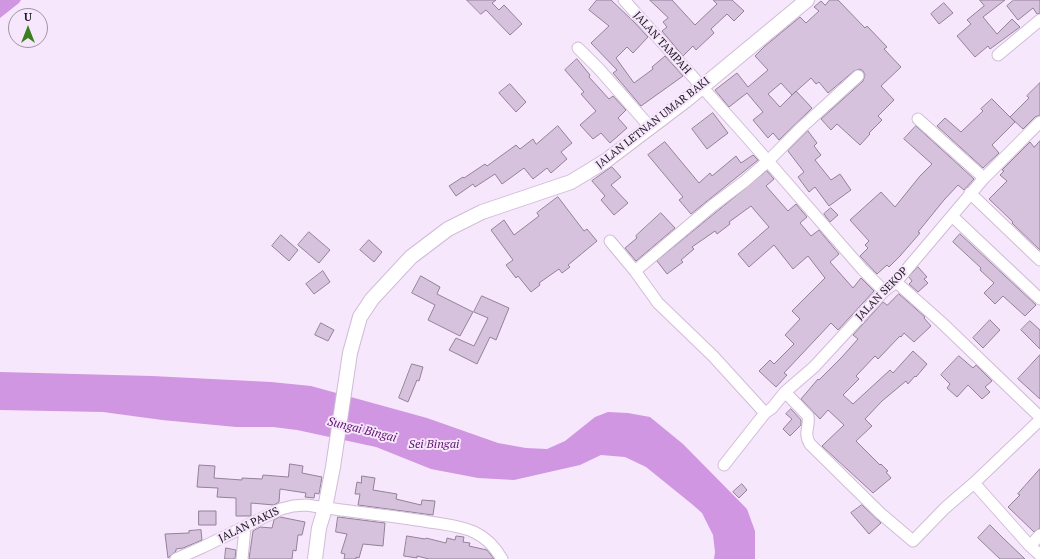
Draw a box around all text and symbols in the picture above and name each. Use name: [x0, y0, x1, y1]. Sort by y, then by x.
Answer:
north arrow: [8, 8, 48, 48]
street label: JALAN TAMPAH: [630, 9, 694, 77]
text: U: [24, 10, 32, 24]
street label: JALAN LETNAN UMAR BAKI: [594, 75, 712, 171]
street label: JALAN SEKOP: [853, 264, 911, 324]
water label: Sungai Bingai: [326, 414, 398, 446]
water label: Sei Bingai: [409, 438, 459, 452]
street label: JALAN PAKIS: [217, 505, 281, 545]

